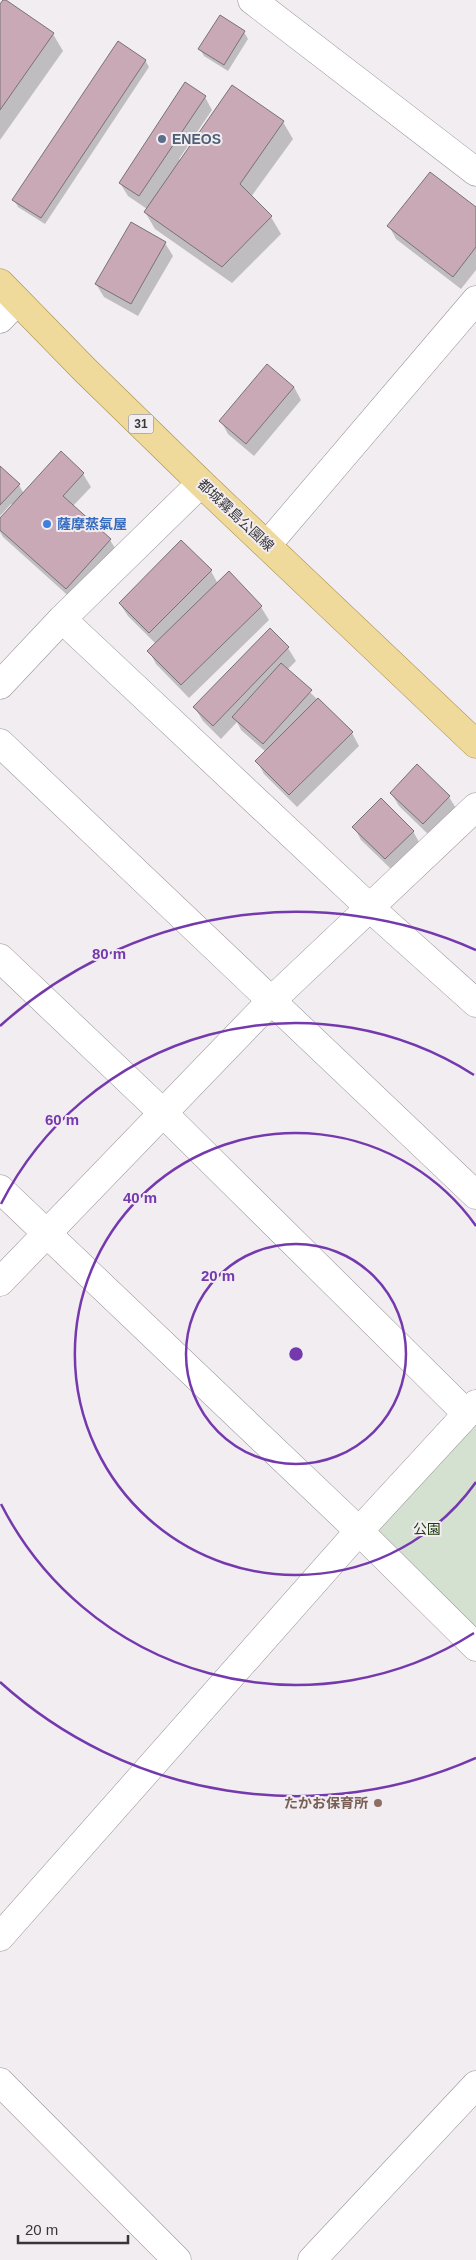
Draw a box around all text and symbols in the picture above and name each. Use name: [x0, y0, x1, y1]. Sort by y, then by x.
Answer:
place label: ENEOS: [172, 131, 221, 147]
marker: ENEOS: [156, 133, 168, 145]
road number: 31: [128, 414, 154, 434]
street label: 都城霧島公園線: [195, 476, 277, 554]
place label: 薩摩蒸氣屋: [57, 516, 127, 532]
marker: 薩摩蒸氣屋: [41, 518, 53, 530]
text: 80 m: [92, 945, 126, 962]
text: 60 m: [45, 1111, 79, 1128]
text: 40 m: [123, 1189, 157, 1206]
text: 20 m: [201, 1267, 235, 1284]
centre of rings: [287, 1345, 305, 1363]
park label: 公園: [413, 1521, 441, 1537]
place label: たかお保育所: [284, 1795, 368, 1811]
marker: たかお保育所: [372, 1797, 384, 1809]
scale bar: [18, 2212, 128, 2244]
text: 20 m: [25, 2221, 58, 2238]

